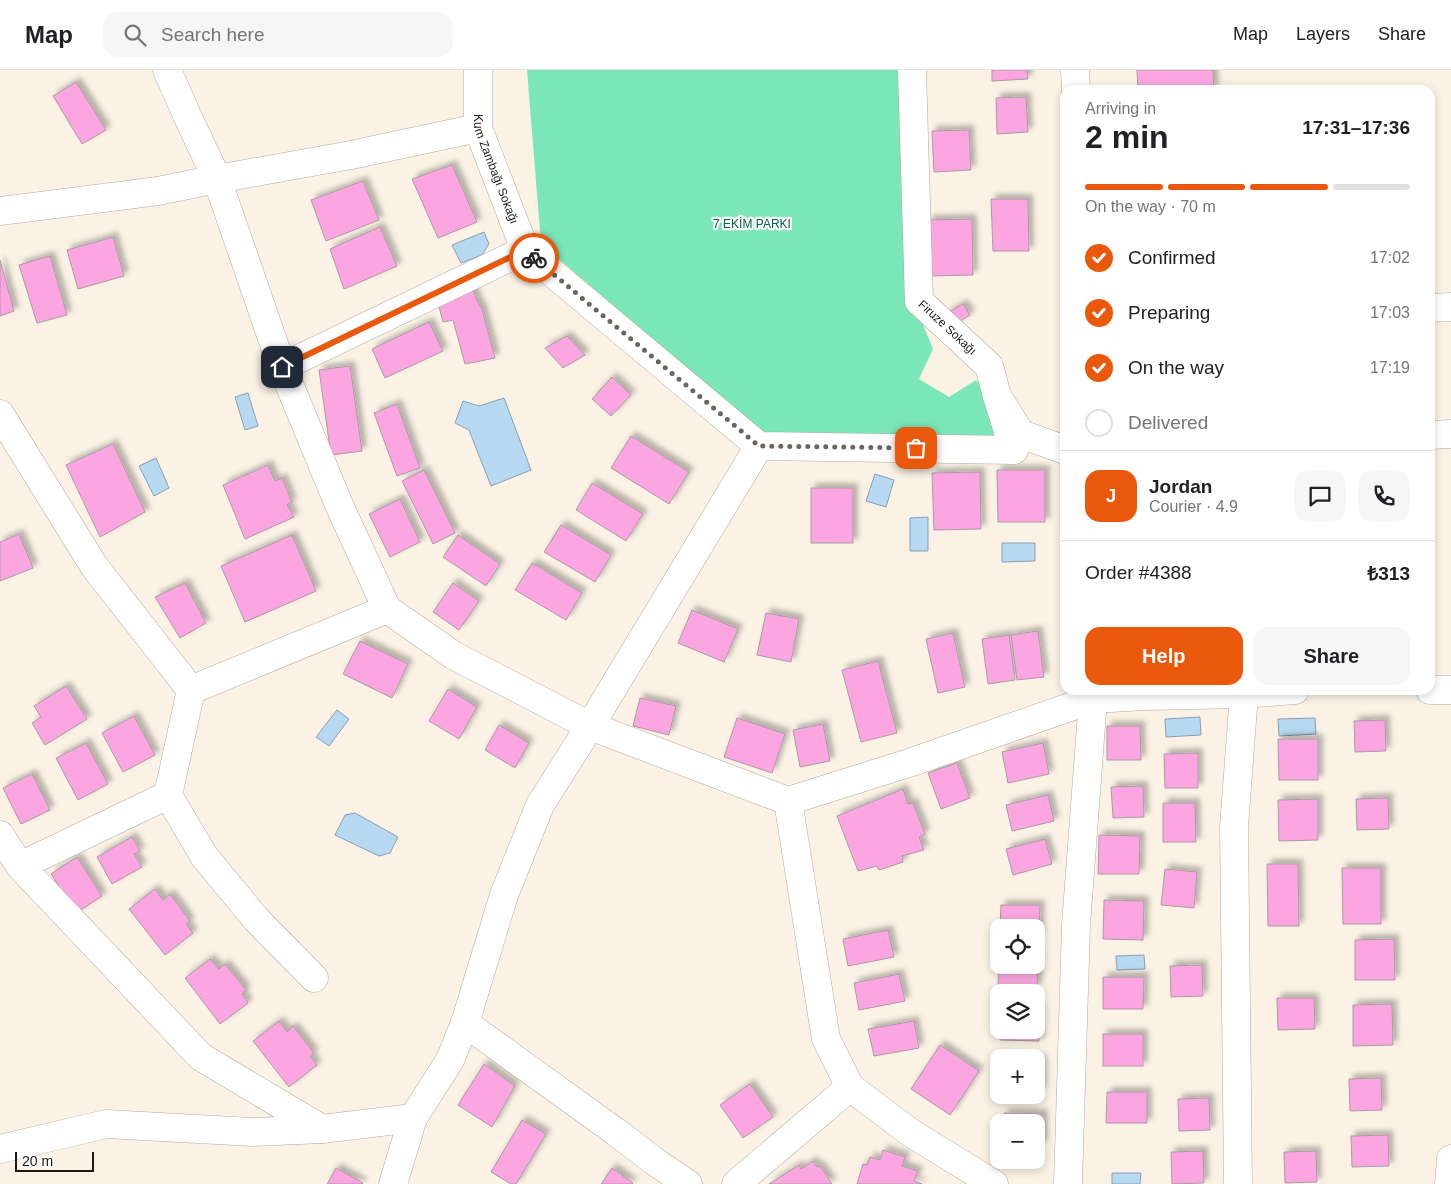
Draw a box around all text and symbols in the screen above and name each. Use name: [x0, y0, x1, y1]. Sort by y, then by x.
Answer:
search box: [103, 12, 453, 57]
text: Map: [25, 21, 73, 48]
icon: search: [121, 21, 149, 49]
text: Search here: [161, 24, 265, 45]
text: Map: [1233, 24, 1268, 44]
text: Layers: [1296, 24, 1350, 44]
text: Share: [1378, 24, 1426, 44]
text: Arriving in: [1085, 100, 1156, 117]
street label: Kum Zambağı Sokağı: [471, 114, 521, 226]
text: 17:31–17:36: [1302, 117, 1410, 138]
text: 2 min: [1085, 119, 1169, 155]
text: On the way · 70 m: [1085, 198, 1216, 215]
park label: 7 EKİM PARKI: [713, 217, 791, 231]
courier: [509, 233, 559, 283]
icon: bike: [520, 244, 548, 272]
icon: check: [1085, 244, 1113, 272]
text: Confirmed: [1128, 247, 1216, 268]
text: 17:02: [1370, 249, 1410, 266]
street label: Firuze Sokağı: [916, 297, 979, 358]
icon: check: [1085, 299, 1113, 327]
text: Preparing: [1128, 302, 1210, 323]
text: 17:03: [1370, 304, 1410, 321]
pin: [261, 346, 303, 388]
icon: home: [268, 353, 296, 381]
icon: check: [1085, 354, 1113, 382]
text: On the way: [1128, 357, 1224, 378]
text: 17:19: [1370, 359, 1410, 376]
text: Delivered: [1128, 412, 1208, 433]
pin: [895, 427, 937, 469]
icon: bag: [902, 434, 930, 462]
button: chat: [1294, 470, 1346, 522]
button: phone: [1358, 470, 1410, 522]
text: Jordan: [1149, 476, 1212, 497]
text: J: [1106, 485, 1116, 506]
text: Courier · 4.9: [1149, 498, 1238, 515]
text: Order #4388: [1085, 562, 1192, 583]
text: ₺313: [1367, 563, 1410, 584]
button: Help: [1085, 627, 1243, 685]
button: Share: [1253, 627, 1410, 685]
map controls: [990, 919, 1045, 1169]
button: locate: [990, 919, 1045, 974]
button: layers: [990, 984, 1045, 1039]
button: +: [990, 1049, 1045, 1104]
button: −: [990, 1114, 1045, 1169]
scale bar: [15, 1149, 94, 1172]
text: 20 m: [22, 1153, 53, 1169]

